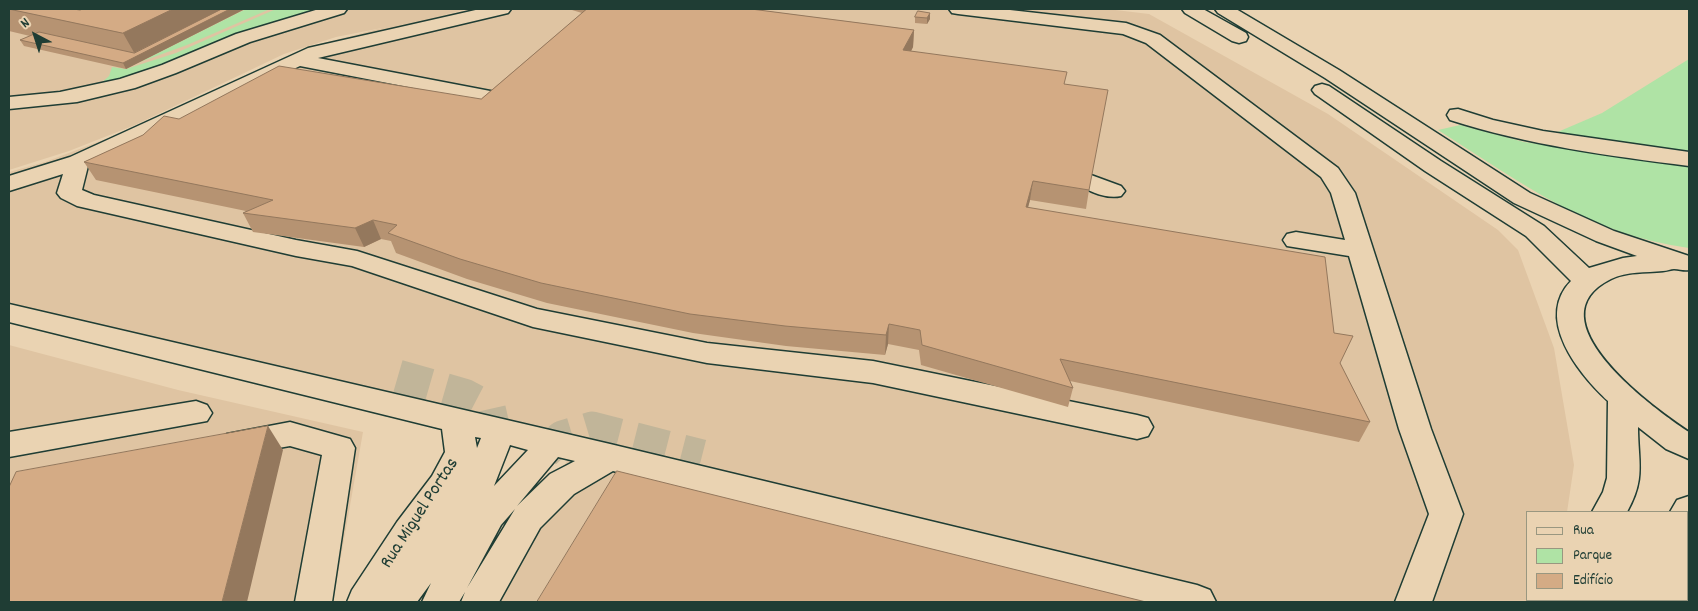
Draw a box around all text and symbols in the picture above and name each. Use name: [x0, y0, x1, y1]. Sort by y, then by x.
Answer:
north arrow: [10, 10, 60, 60]
text: N: [16, 14, 34, 33]
street label: Rua Miguel Portas: [377, 454, 465, 574]
legend: [1526, 511, 1688, 601]
text: Rua: [1573, 520, 1594, 542]
text: Parque: [1573, 545, 1612, 567]
text: Edifício: [1573, 570, 1613, 592]

